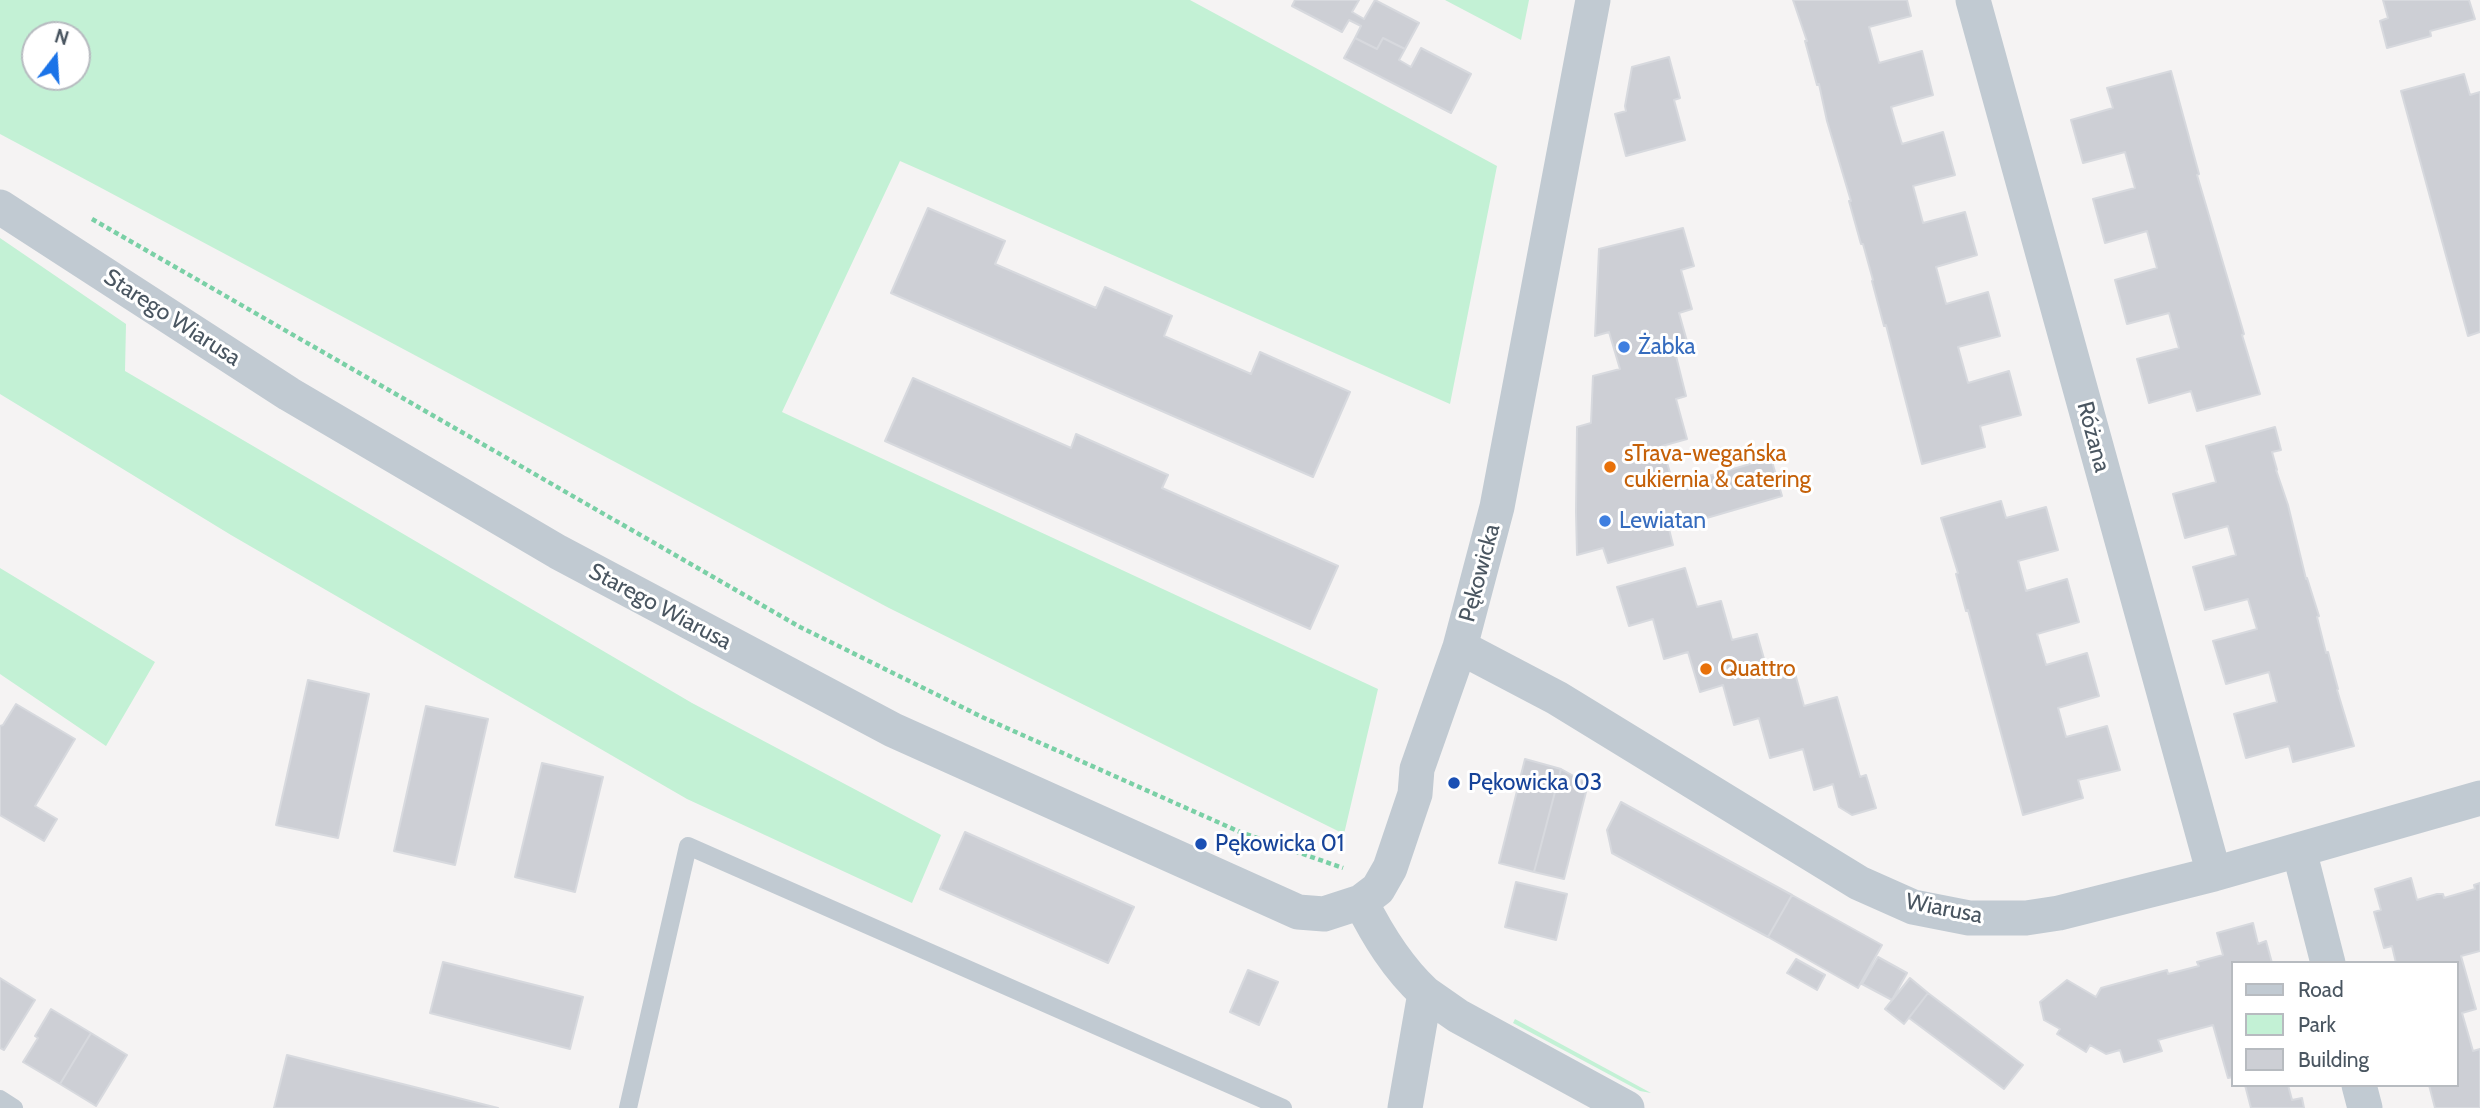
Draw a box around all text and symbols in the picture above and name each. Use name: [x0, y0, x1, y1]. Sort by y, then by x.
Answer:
north arrow: [21, 21, 91, 91]
text: N: [52, 24, 71, 50]
street label: Starego Wiarusa: [99, 264, 245, 372]
place label: Żabka: [1638, 333, 1696, 361]
marker: Żabka: [1616, 339, 1632, 355]
street label: Różana: [2070, 399, 2116, 475]
place label: sTrava-wegańska cukiernia & catering: [1624, 440, 1811, 494]
marker: sTrava-wegańska cukiernia & catering: [1602, 459, 1618, 475]
place label: Lewiatan: [1619, 507, 1706, 535]
marker: Lewiatan: [1597, 513, 1613, 529]
street label: Pękowicka: [1454, 521, 1506, 625]
street label: Starego Wiarusa: [584, 558, 736, 656]
place label: Quattro: [1720, 655, 1796, 683]
marker: Quattro: [1698, 661, 1714, 677]
place label: Pękowicka 03: [1468, 769, 1602, 797]
marker: Pękowicka 03: [1446, 775, 1462, 791]
place label: Pękowicka 01: [1215, 830, 1344, 858]
marker: Pękowicka 01: [1193, 836, 1209, 852]
street label: Wiarusa: [1903, 888, 1985, 930]
legend: [2232, 961, 2459, 1087]
text: Road: [2298, 977, 2344, 1002]
text: Park: [2298, 1012, 2336, 1037]
text: Building: [2298, 1047, 2369, 1072]

